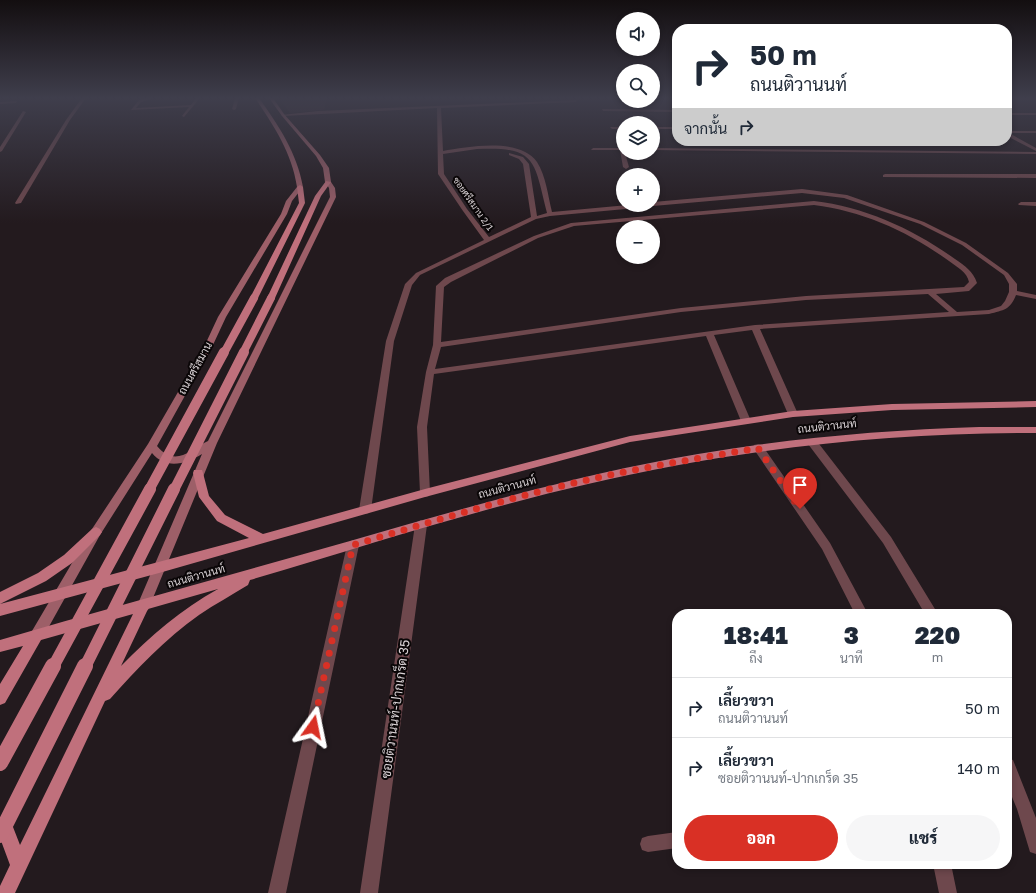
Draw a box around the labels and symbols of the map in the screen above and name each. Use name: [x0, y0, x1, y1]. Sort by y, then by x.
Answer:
street label: ซอยศรีสมาน 2/1: [451, 175, 496, 233]
street label: ถนนศรีสมาน: [174, 339, 214, 396]
street label: ถนนติวานนท์: [797, 415, 857, 435]
pin: [783, 468, 817, 509]
street label: ถนนติวานนท์: [476, 472, 537, 500]
street label: ถนนติวานนท์: [165, 560, 226, 590]
street label: ซอยติวานนท์-ปากเกร็ด 35: [376, 638, 413, 780]
position arrow: [292, 706, 334, 748]

